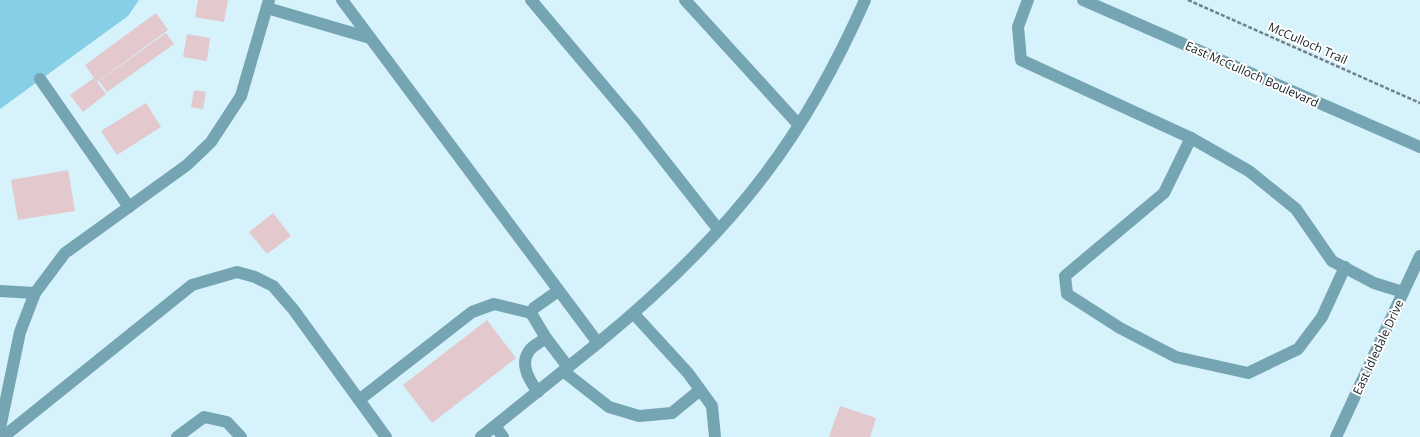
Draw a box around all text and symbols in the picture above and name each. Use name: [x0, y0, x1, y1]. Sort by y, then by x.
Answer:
street label: McCulloch Trail: [1266, 18, 1350, 68]
street label: East McCulloch Boulevard: [1183, 37, 1321, 111]
street label: East Idledale Drive: [1348, 296, 1408, 397]

